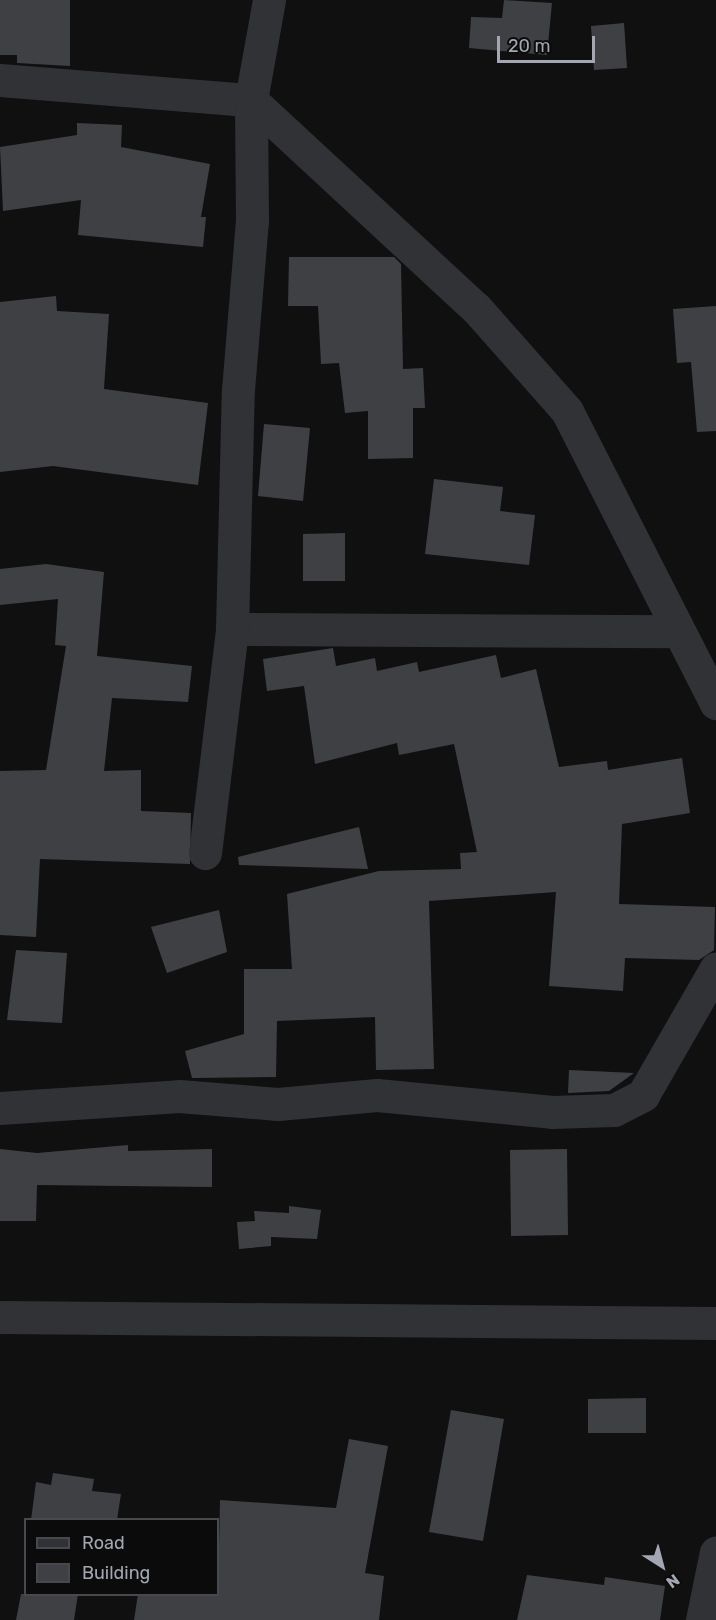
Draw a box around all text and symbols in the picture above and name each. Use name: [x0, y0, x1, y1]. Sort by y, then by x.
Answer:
scale bar: [500, 24, 598, 62]
text: 20 m: [508, 35, 550, 57]
legend: [24, 1518, 219, 1596]
text: Road: [82, 1532, 125, 1554]
north arrow: [632, 1536, 692, 1596]
text: Building: [82, 1562, 150, 1584]
text: N: [663, 1570, 683, 1592]

